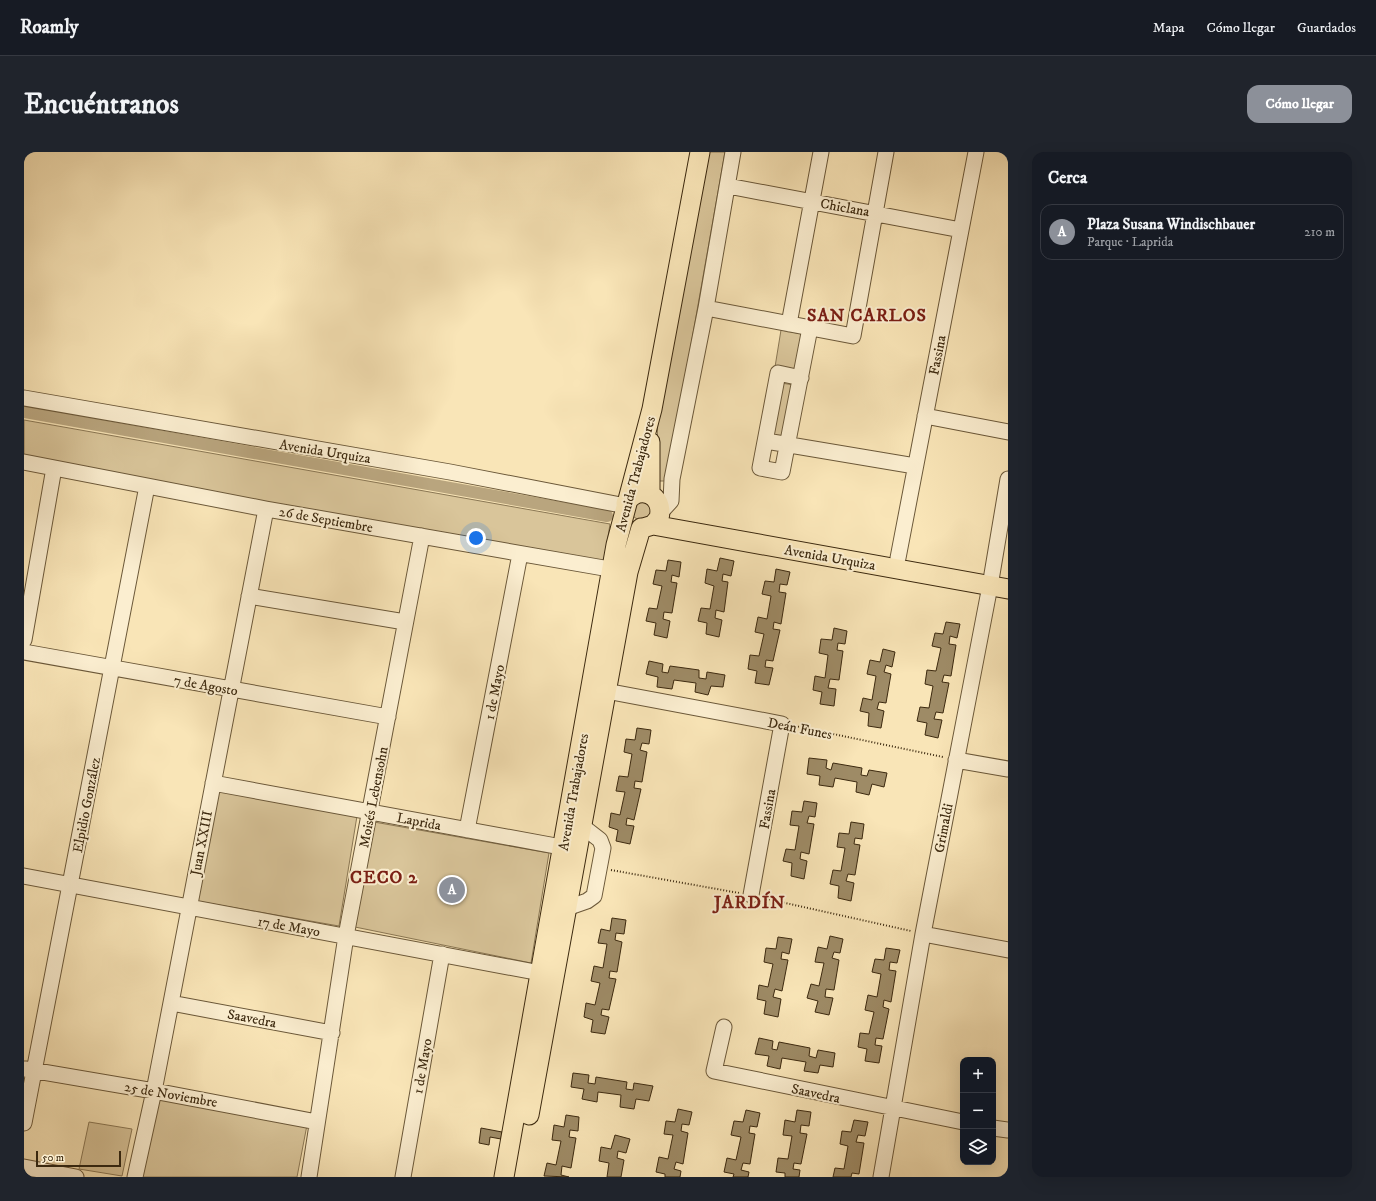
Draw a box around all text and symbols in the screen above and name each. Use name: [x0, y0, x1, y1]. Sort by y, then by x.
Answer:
text: Roamly: [20, 16, 79, 39]
text: Mapa: [1153, 19, 1184, 37]
text: Cómo llegar: [1206, 19, 1275, 37]
text: Guardados: [1297, 19, 1356, 37]
button: Cómo llegar: [1247, 85, 1352, 123]
text: Encuéntranos: [24, 87, 179, 122]
text: Cerca: [1048, 167, 1087, 189]
street label: Chiclana: [819, 195, 871, 221]
text: Plaza Susana Windischbauer: [1087, 215, 1255, 234]
text: A: [1058, 224, 1066, 240]
text: 210 m: [1304, 224, 1335, 240]
text: Parque · Laprida: [1087, 234, 1173, 250]
district label: SAN CARLOS: [807, 305, 927, 327]
street label: Fassina: [925, 334, 951, 377]
street label: Avenida Trabajadores: [612, 414, 660, 534]
street label: Avenida Urquiza: [278, 436, 372, 468]
street label: 26 de Septiembre: [277, 503, 374, 537]
your location: [466, 528, 486, 548]
street label: Avenida Urquiza: [783, 541, 877, 575]
street label: 1 de Mayo: [481, 663, 509, 721]
street label: 7 de Agosto: [172, 672, 239, 700]
street label: Deán Funes: [766, 714, 834, 744]
street label: Avenida Trabajadores: [555, 732, 593, 852]
street label: Moisés Lebensohn: [355, 744, 393, 849]
street label: Elpidio González: [69, 756, 105, 855]
street label: Fassina: [756, 788, 780, 831]
street label: Grimaldi: [930, 802, 958, 854]
street label: Juan XXIII: [186, 809, 217, 879]
street label: Laprida: [395, 809, 443, 835]
district label: CECO 2: [350, 867, 418, 889]
pin: A: [439, 875, 465, 905]
district label: JARDÍN: [712, 891, 786, 914]
street label: 17 de Mayo: [256, 913, 322, 941]
street label: Saavedra: [226, 1005, 278, 1033]
street label: 1 de Mayo: [409, 1037, 437, 1095]
map controls: [960, 1057, 996, 1165]
button: +: [960, 1057, 996, 1093]
street label: 25 de Noviembre: [123, 1078, 219, 1112]
street label: Saavedra: [790, 1080, 842, 1108]
button: −: [960, 1093, 996, 1129]
button: layers: [960, 1129, 996, 1165]
scale bar: [36, 1149, 121, 1168]
text: 50 m: [42, 1151, 64, 1165]

